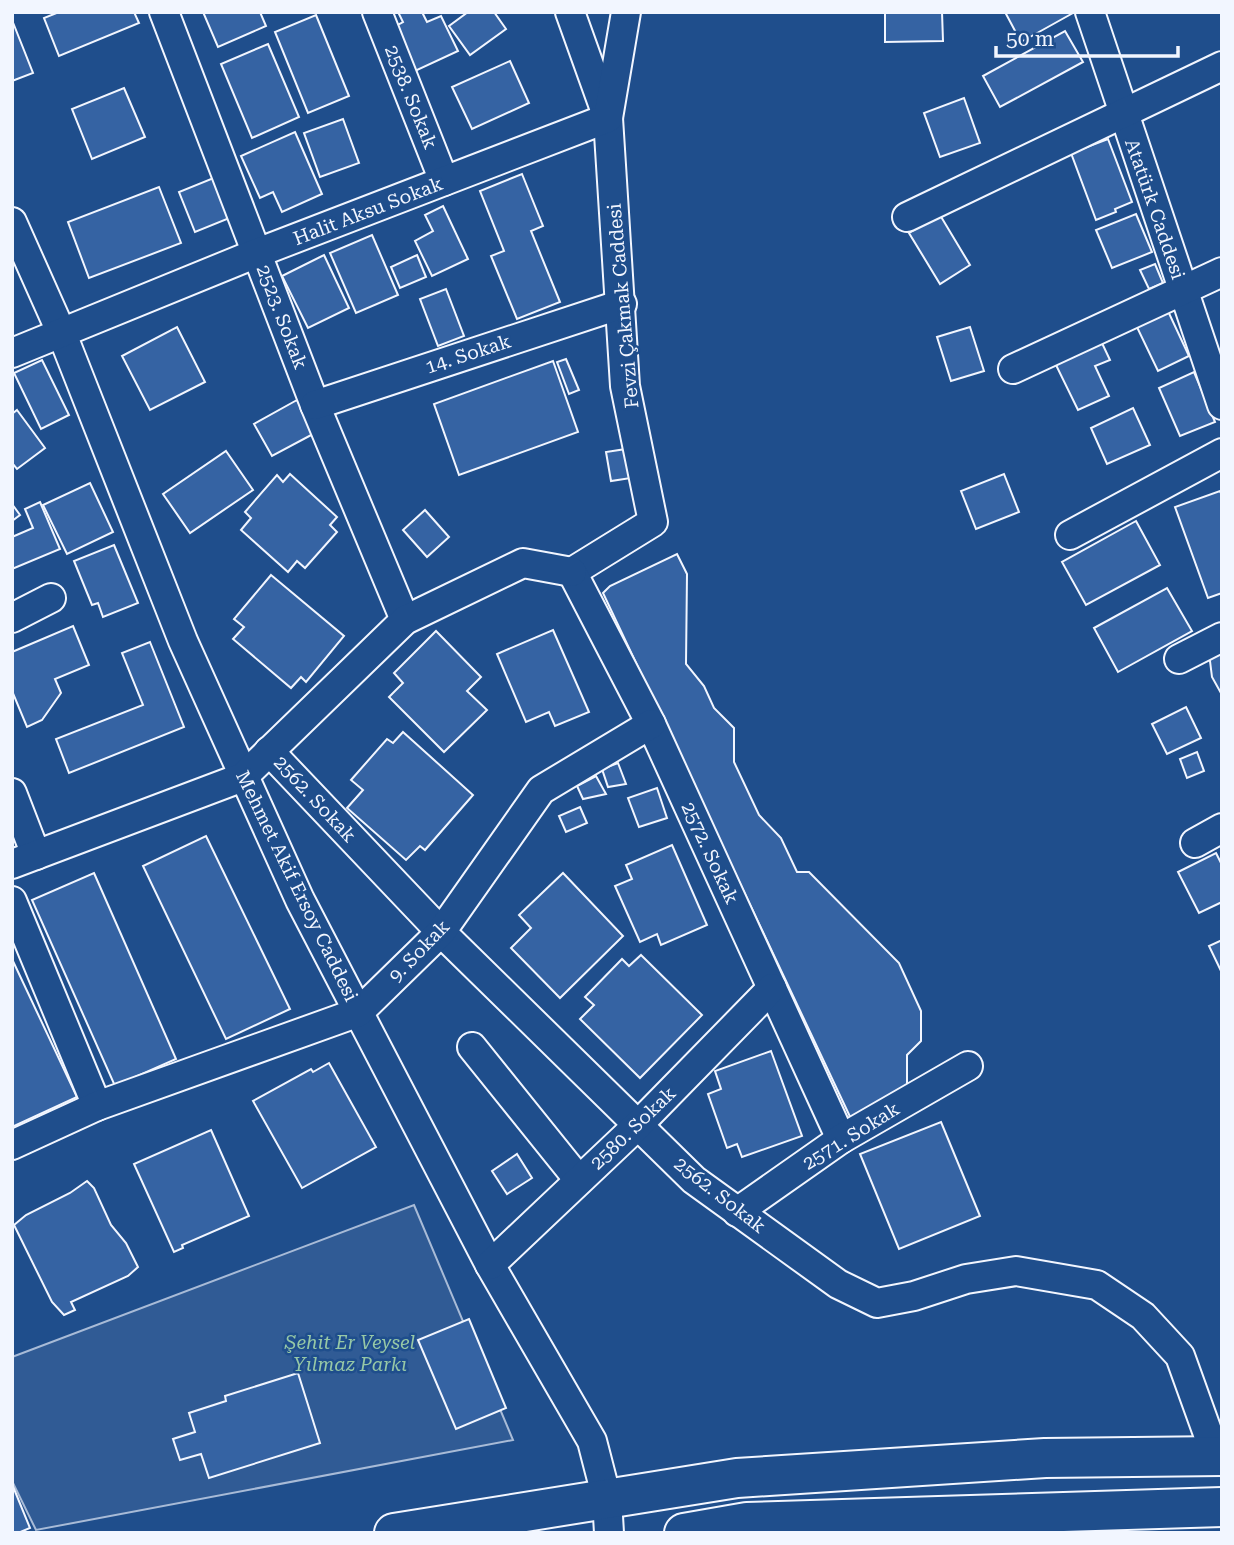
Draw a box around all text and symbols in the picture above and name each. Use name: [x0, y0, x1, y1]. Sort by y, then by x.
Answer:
scale bar: [996, 14, 1178, 58]
text: 50 m: [1006, 27, 1054, 51]
street label: 2538. Sokak: [380, 42, 442, 152]
street label: Atatürk Caddesi: [1120, 136, 1190, 282]
street label: Halit Aksu Sokak: [290, 172, 446, 250]
street label: Fevzi Çakmak Caddesi: [603, 203, 643, 409]
street label: 2523. Sokak: [252, 262, 312, 372]
street label: 14. Sokak: [422, 329, 514, 379]
street label: 2562. Sokak: [269, 751, 361, 847]
street label: Mehmet Akif Ersoy Caddesi: [231, 767, 363, 1005]
street label: 2572. Sokak: [676, 798, 744, 908]
street label: 9. Sokak: [384, 915, 454, 987]
street label: 2580. Sokak: [586, 1082, 680, 1174]
street label: 2571. Sokak: [798, 1097, 904, 1175]
street label: 2562. Sokak: [670, 1152, 770, 1238]
park label: Şehit Er Veysel Yılmaz Parkı: [284, 1331, 416, 1376]

